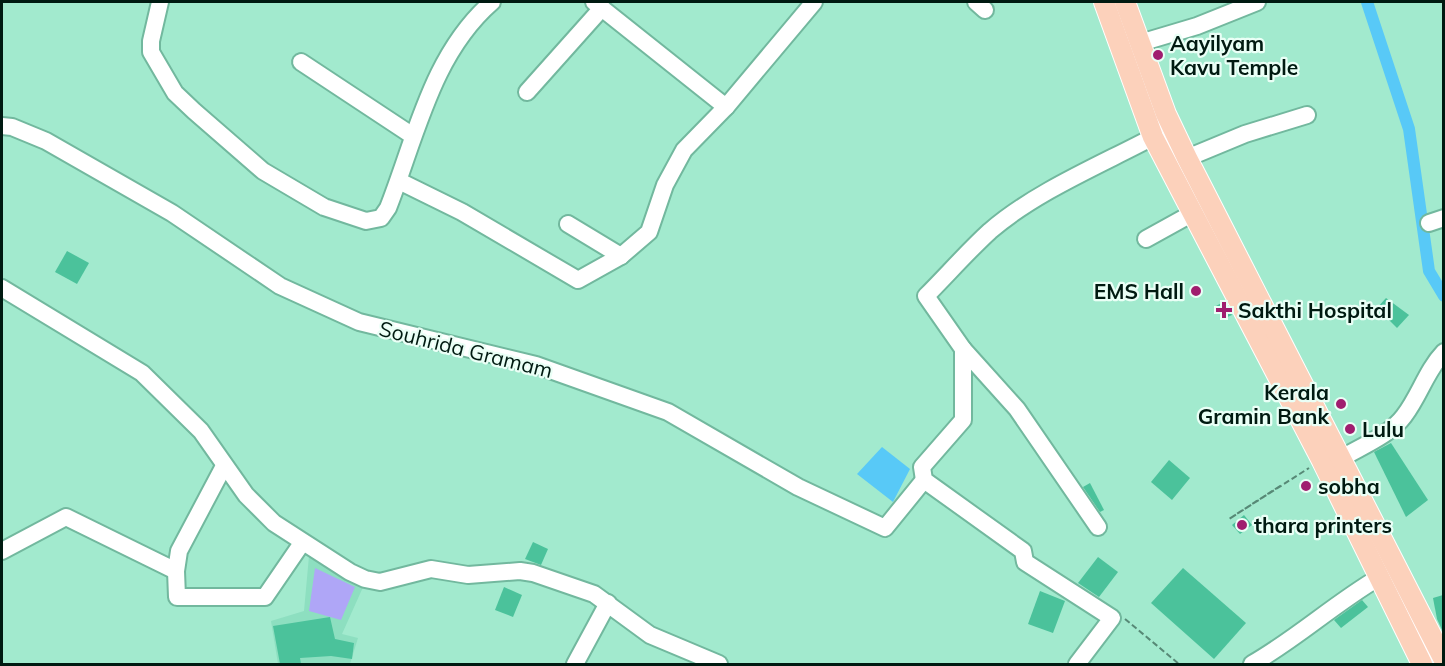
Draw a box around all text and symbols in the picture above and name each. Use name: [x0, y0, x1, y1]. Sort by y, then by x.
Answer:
place label: Aayilyam Kavu Temple: [1170, 30, 1298, 80]
marker: Aayilyam Kavu Temple: [1151, 48, 1165, 62]
place label: EMS Hall: [1094, 278, 1184, 304]
marker: EMS Hall: [1189, 284, 1203, 298]
place label: Sakthi Hospital: [1238, 297, 1392, 323]
marker: Sakthi Hospital: [1215, 301, 1233, 319]
street label: Souhrida Gramam: [377, 315, 555, 383]
place label: Kerala Gramin Bank: [1198, 379, 1329, 429]
marker: Kerala Gramin Bank: [1334, 397, 1348, 411]
place label: Lulu: [1362, 416, 1404, 442]
marker: Lulu: [1343, 422, 1357, 436]
place label: sobha: [1318, 473, 1380, 499]
marker: sobha: [1299, 479, 1313, 493]
place label: thara printers: [1254, 512, 1392, 538]
marker: thara printers: [1235, 518, 1249, 532]

